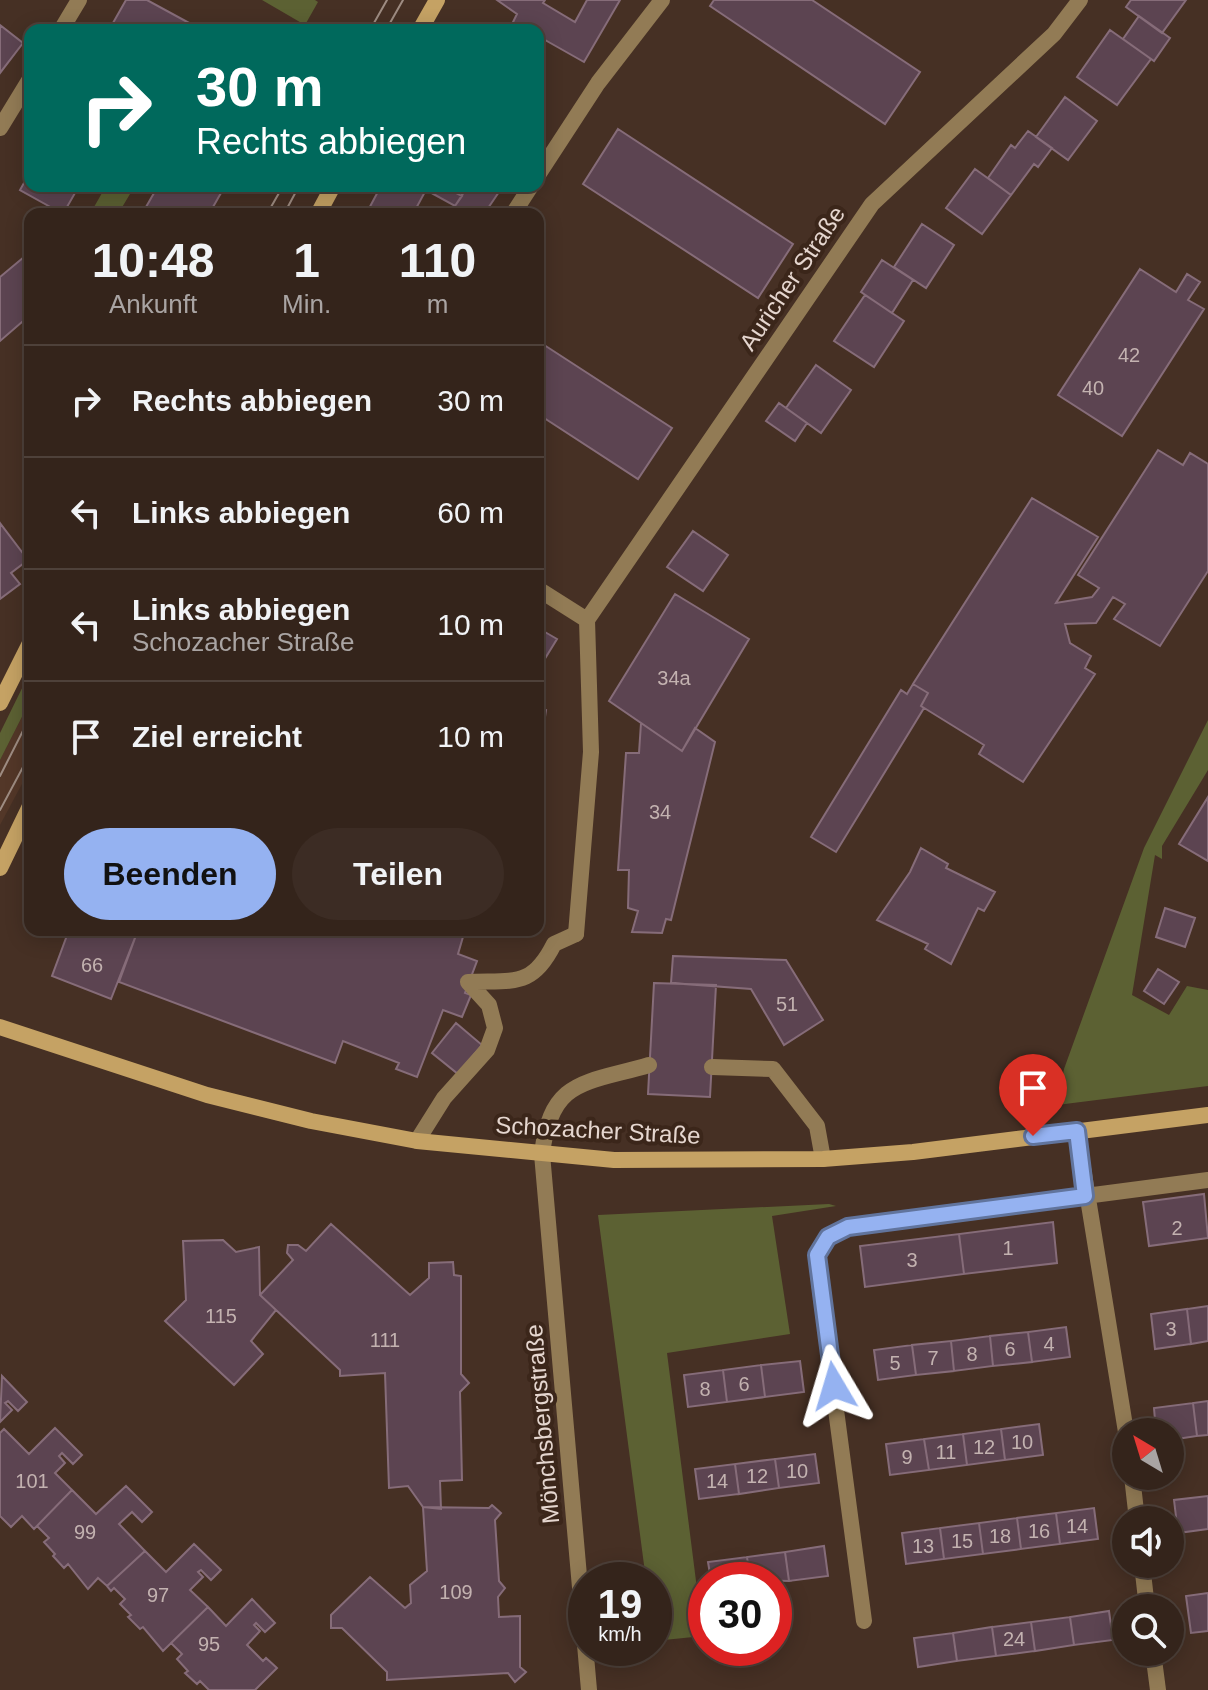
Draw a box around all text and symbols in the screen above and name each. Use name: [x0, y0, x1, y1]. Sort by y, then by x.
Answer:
text: 30 m: [196, 55, 324, 118]
icon: right: [64, 56, 168, 160]
text: Rechts abbiegen: [196, 121, 466, 162]
street label: Auricher Straße: [734, 201, 850, 355]
text: 10:48: [92, 234, 214, 287]
text: 1: [293, 234, 320, 287]
text: 110: [399, 234, 476, 287]
text: Ankunft: [109, 289, 197, 319]
text: Min.: [282, 289, 331, 319]
text: m: [427, 289, 448, 319]
house number: 42: [1118, 344, 1140, 366]
house number: 40: [1082, 377, 1104, 399]
icon: right: [64, 379, 108, 423]
text: Rechts abbiegen: [132, 384, 372, 417]
text: 30 m: [437, 384, 504, 417]
icon: left: [64, 491, 108, 535]
text: Links abbiegen: [132, 496, 350, 529]
text: 60 m: [437, 496, 504, 529]
text: Links abbiegen: [132, 593, 350, 626]
icon: left: [64, 603, 108, 647]
text: 10 m: [437, 608, 504, 641]
text: Schozacher Straße: [132, 627, 355, 657]
house number: 34a: [657, 667, 692, 689]
icon: arrive: [64, 715, 108, 759]
text: Ziel erreicht: [132, 720, 302, 753]
text: 10 m: [437, 720, 504, 753]
house number: 34: [649, 801, 671, 823]
button: Beenden: [64, 828, 276, 920]
button: Teilen: [292, 828, 504, 920]
house number: 66: [81, 954, 103, 976]
house number: 51: [776, 993, 798, 1015]
pin: [999, 1054, 1067, 1136]
icon: arrive: [1011, 1066, 1055, 1110]
street label: Schozacher Straße: [495, 1111, 701, 1149]
house number: 2: [1171, 1217, 1183, 1239]
house number: 1: [1002, 1237, 1014, 1259]
house number: 3: [906, 1249, 918, 1271]
house number: 115: [205, 1305, 237, 1327]
house number: 3: [1165, 1318, 1177, 1340]
street label: Mönchsbergstraße: [520, 1323, 564, 1525]
house number: 111: [370, 1329, 400, 1351]
house number: 4: [1043, 1333, 1055, 1355]
house number: 6: [1004, 1338, 1016, 1360]
house number: 8: [966, 1343, 978, 1365]
position arrow: [792, 1344, 876, 1428]
house number: 7: [927, 1347, 939, 1369]
house number: 5: [889, 1352, 901, 1374]
house number: 6: [738, 1373, 750, 1395]
house number: 8: [699, 1378, 711, 1400]
north arrow: [1112, 1418, 1184, 1490]
map controls: [1112, 1418, 1184, 1666]
house number: 10: [1011, 1431, 1033, 1453]
house number: 12: [973, 1436, 995, 1458]
house number: 11: [936, 1441, 956, 1463]
house number: 9: [901, 1446, 913, 1468]
house number: 10: [786, 1460, 808, 1482]
house number: 12: [746, 1465, 768, 1487]
house number: 101: [15, 1470, 49, 1492]
house number: 14: [706, 1470, 728, 1492]
button: sound: [1112, 1506, 1184, 1578]
house number: 14: [1066, 1515, 1088, 1537]
house number: 16: [1028, 1520, 1050, 1542]
house number: 99: [74, 1521, 96, 1543]
house number: 18: [989, 1525, 1011, 1547]
house number: 15: [951, 1530, 973, 1552]
house number: 13: [912, 1535, 934, 1557]
speed limit sign: 30: [688, 1562, 792, 1666]
house number: 109: [439, 1581, 473, 1603]
text: 19: [598, 1582, 642, 1626]
house number: 97: [147, 1584, 169, 1606]
button: search: [1112, 1594, 1184, 1666]
text: km/h: [598, 1623, 642, 1645]
house number: 24: [1003, 1628, 1025, 1650]
house number: 95: [198, 1633, 220, 1655]

